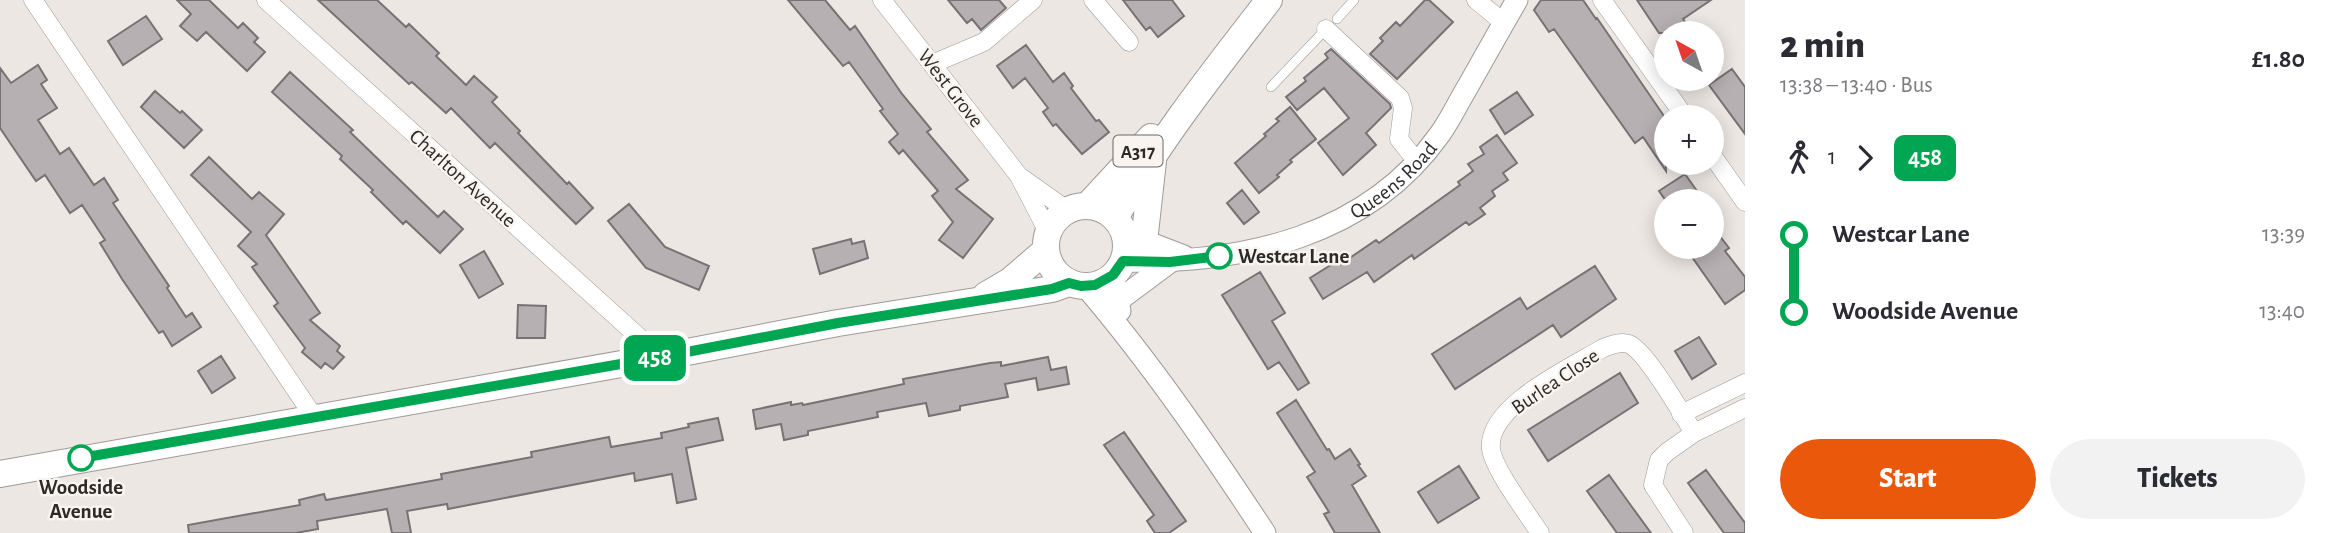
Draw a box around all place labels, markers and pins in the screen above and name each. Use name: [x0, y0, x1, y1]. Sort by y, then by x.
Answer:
marker: Westcar Lane: [1206, 243, 1232, 269]
place label: Westcar Lane: [1238, 246, 1349, 267]
marker: Woodside Avenue: [68, 445, 94, 471]
place label: Woodside Avenue: [39, 477, 123, 522]

